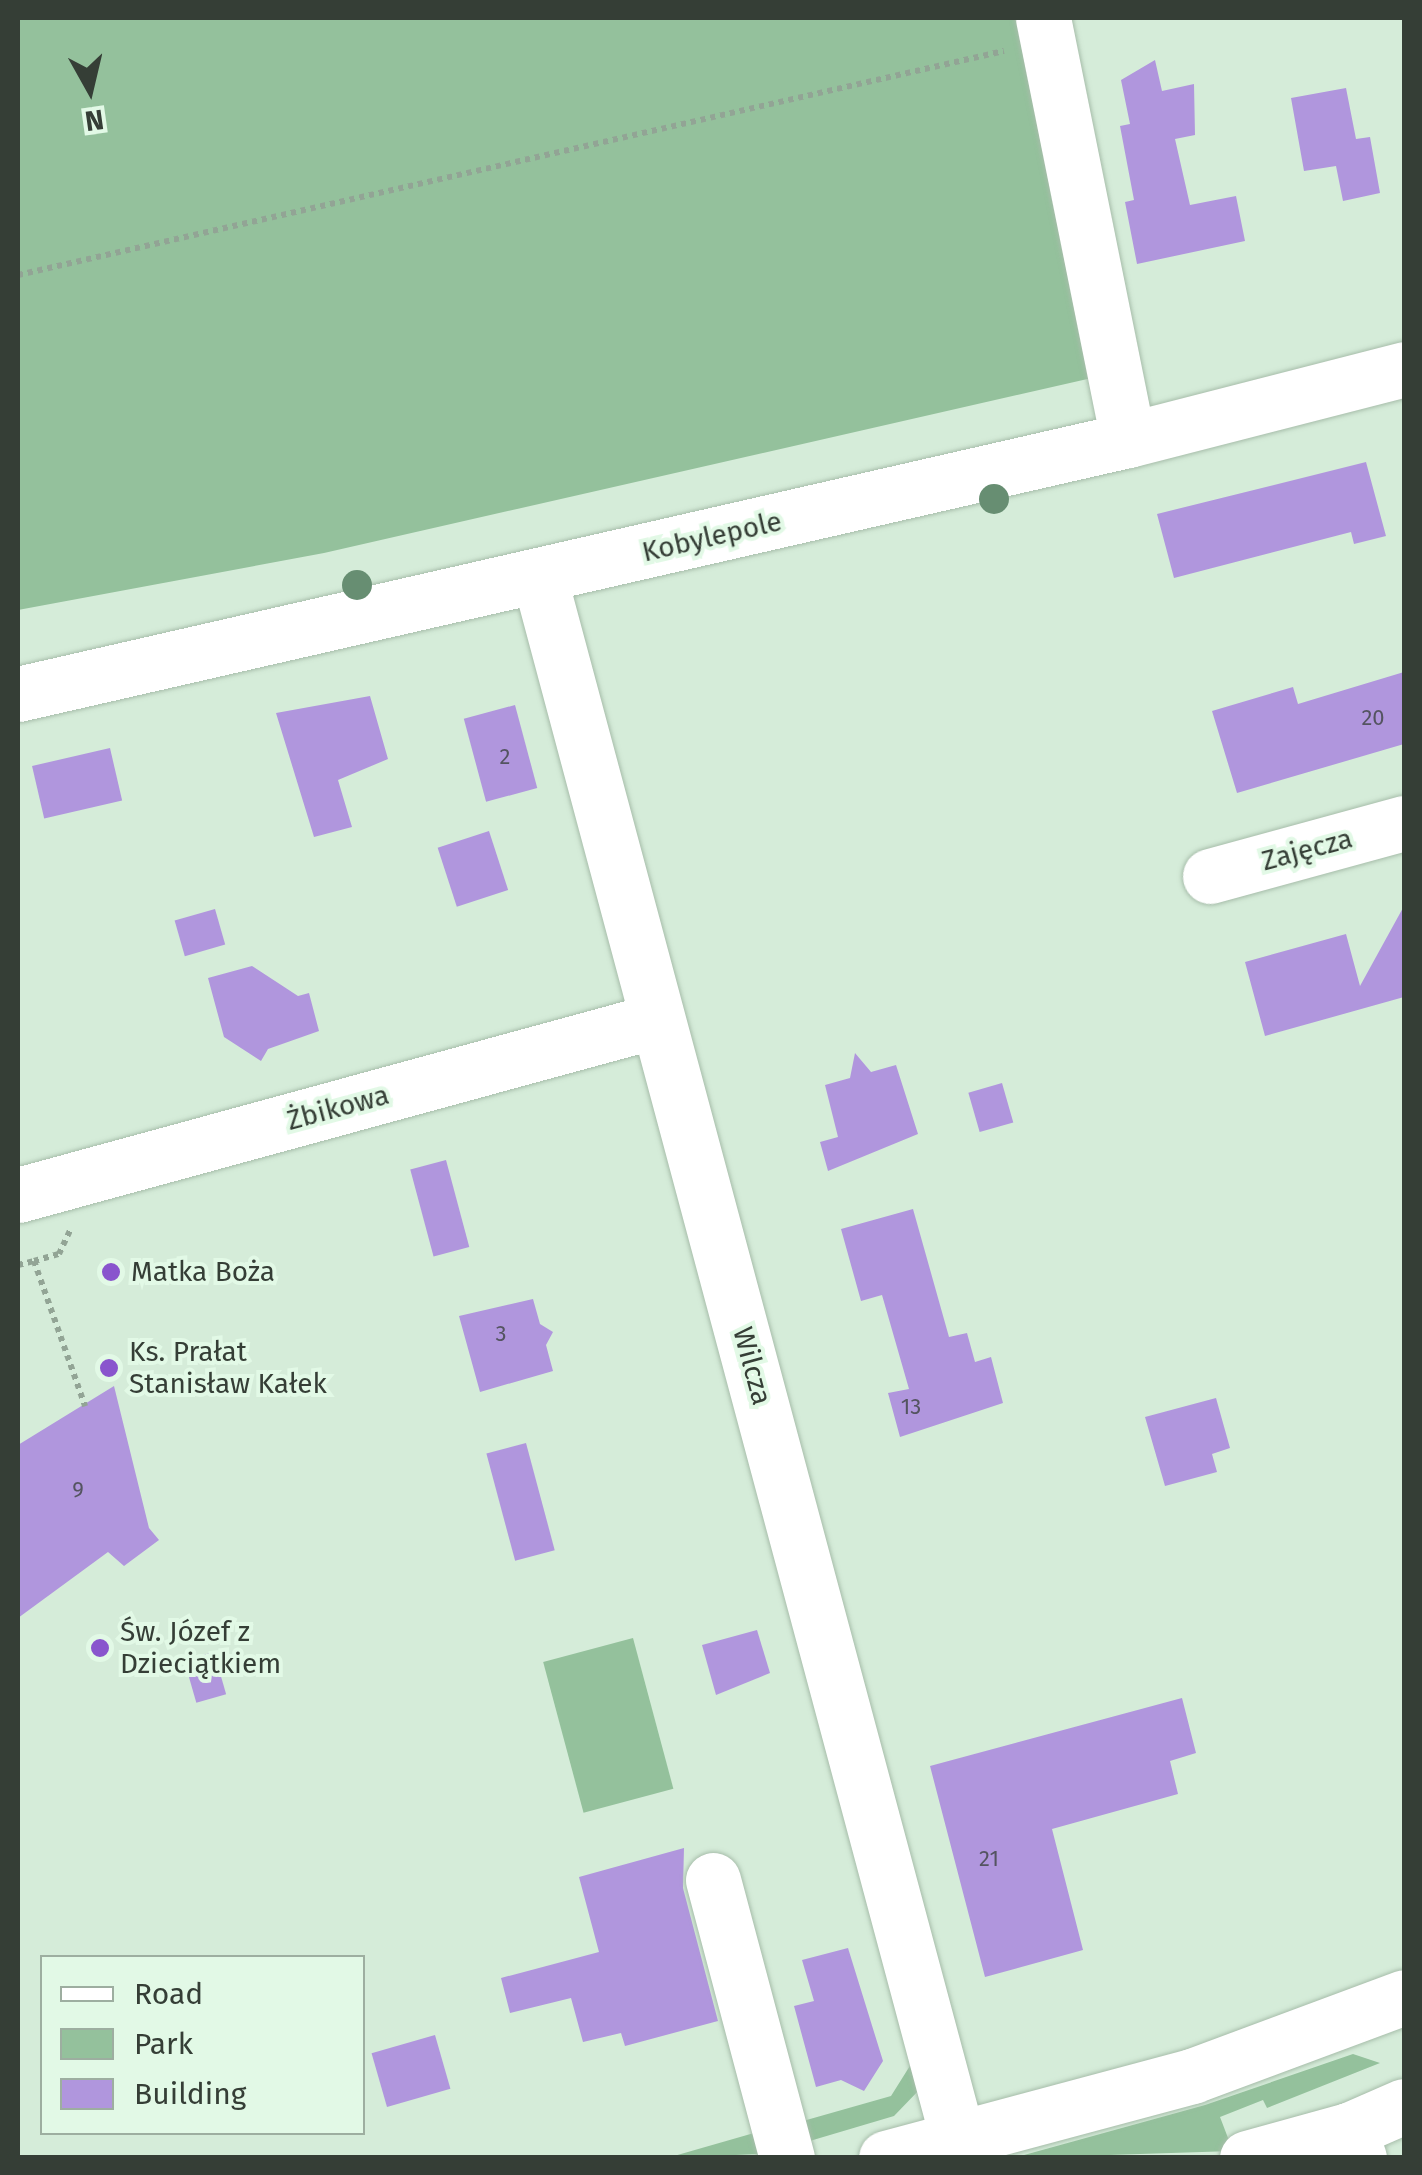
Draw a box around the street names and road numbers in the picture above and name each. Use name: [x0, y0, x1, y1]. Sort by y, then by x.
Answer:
street label: Kobylepole: [639, 505, 785, 569]
street label: Zajęcza: [1258, 822, 1356, 878]
street label: Żbikowa: [283, 1078, 393, 1138]
street label: Wilcza: [725, 1323, 779, 1409]

